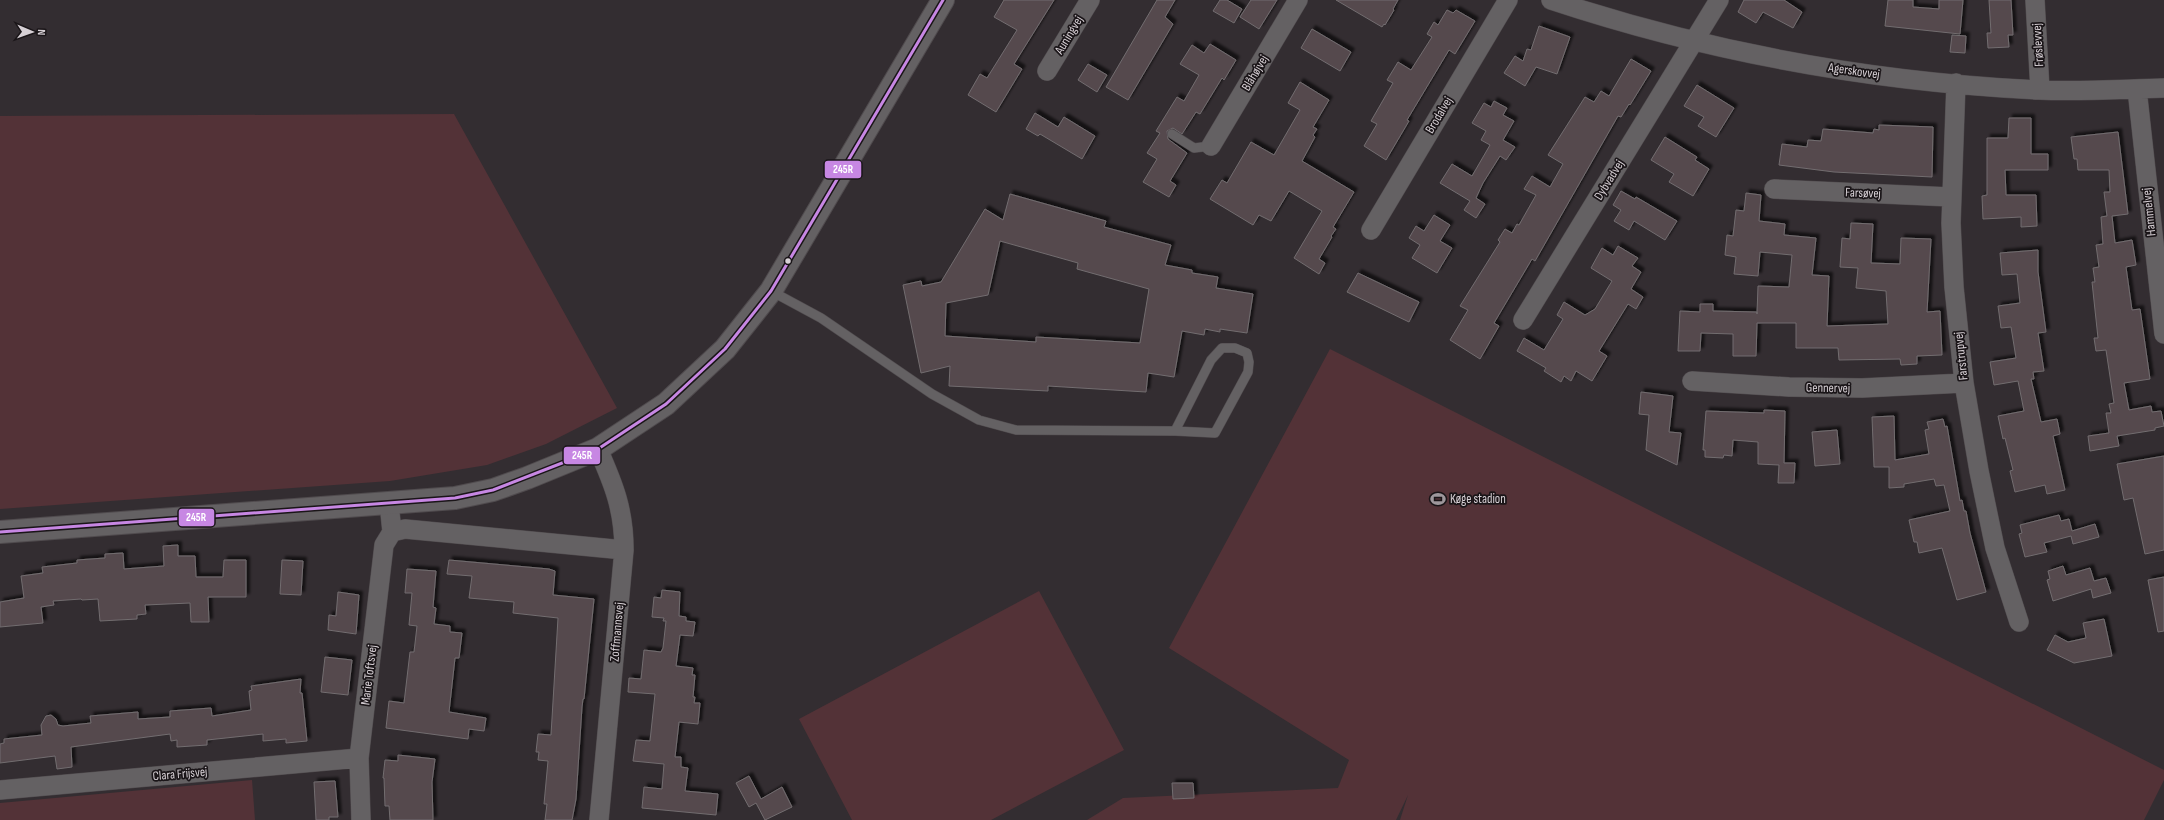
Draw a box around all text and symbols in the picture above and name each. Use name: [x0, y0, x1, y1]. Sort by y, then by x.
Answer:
north arrow: [12, 12, 52, 52]
street label: Auningvej: [1051, 13, 1087, 58]
street label: Frøslevvej: [2029, 23, 2047, 67]
text: N: [35, 29, 48, 36]
street label: Blåhøjvej: [1238, 52, 1272, 94]
street label: Agerskovvej: [1826, 59, 1881, 83]
street label: Brodalvej: [1422, 94, 1456, 136]
street label: Dybvadvej: [1590, 157, 1628, 203]
line badge: 245R: [824, 160, 862, 179]
text: 245R: [833, 163, 854, 176]
street label: Farsøvej: [1845, 184, 1881, 202]
street label: Hammelvej: [2139, 187, 2159, 237]
unlabelled marker: [783, 256, 793, 266]
street label: Farstrupvej: [1950, 331, 1972, 381]
street label: Gennervej: [1806, 380, 1850, 396]
line badge: 245R: [563, 446, 601, 465]
text: 245R: [572, 449, 593, 462]
sports icon: Køge stadion: [1429, 490, 1447, 508]
place label: Køge stadion: [1450, 491, 1506, 507]
line badge: 245R: [178, 508, 215, 527]
text: 245R: [186, 511, 207, 524]
street label: Zoffmannsvej: [606, 602, 628, 662]
street label: Marie Toftsvej: [357, 644, 381, 706]
street label: Clara Frijsvej: [152, 764, 208, 784]

